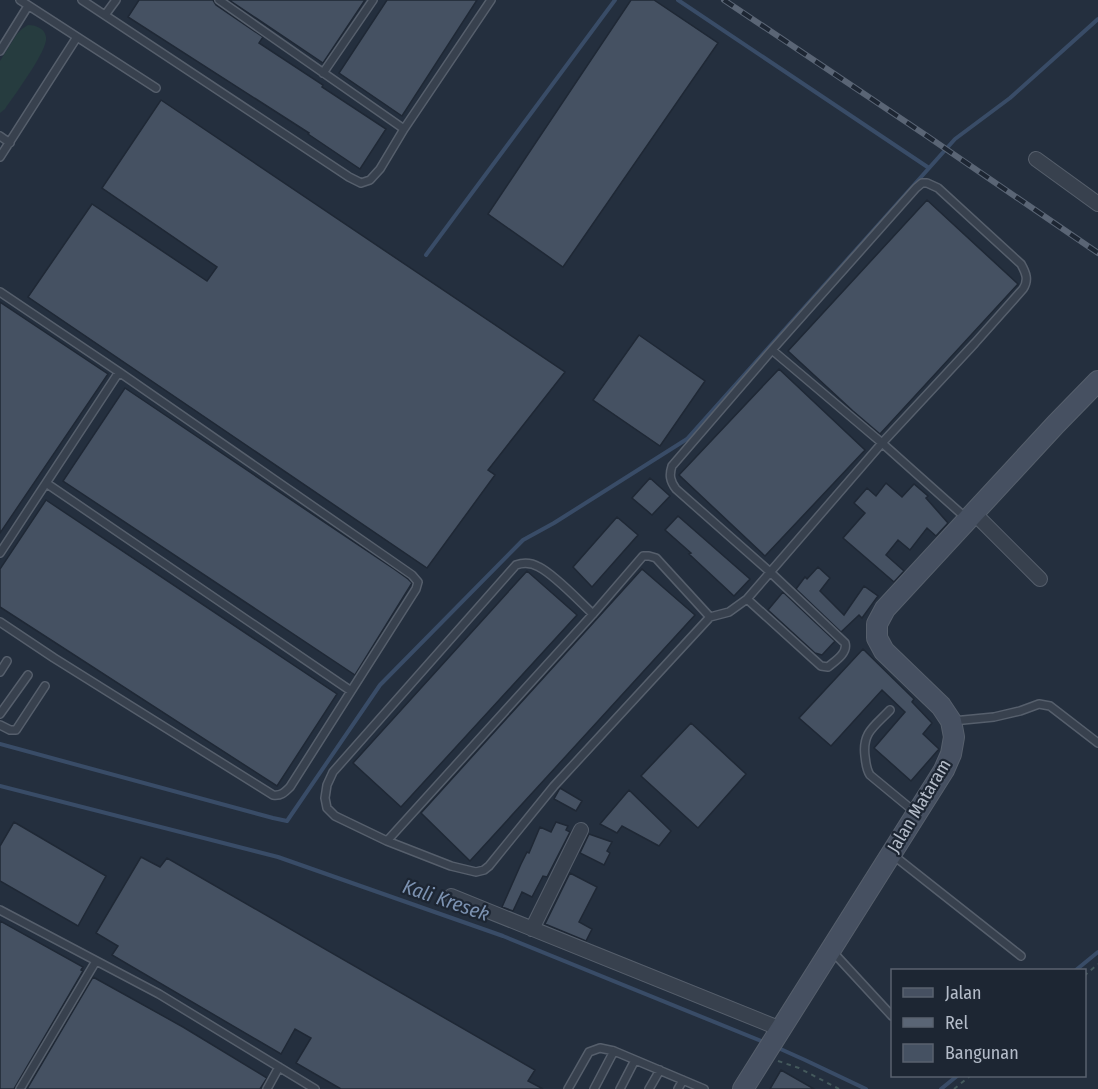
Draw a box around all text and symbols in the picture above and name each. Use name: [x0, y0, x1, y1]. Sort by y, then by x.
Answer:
street label: Jalan Mataram: [882, 755, 956, 857]
water label: Kali Kresek: [400, 874, 493, 926]
legend: [891, 969, 1086, 1077]
text: Jalan: [945, 982, 982, 1004]
text: Rel: [945, 1012, 968, 1034]
text: Bangunan: [945, 1042, 1019, 1064]

